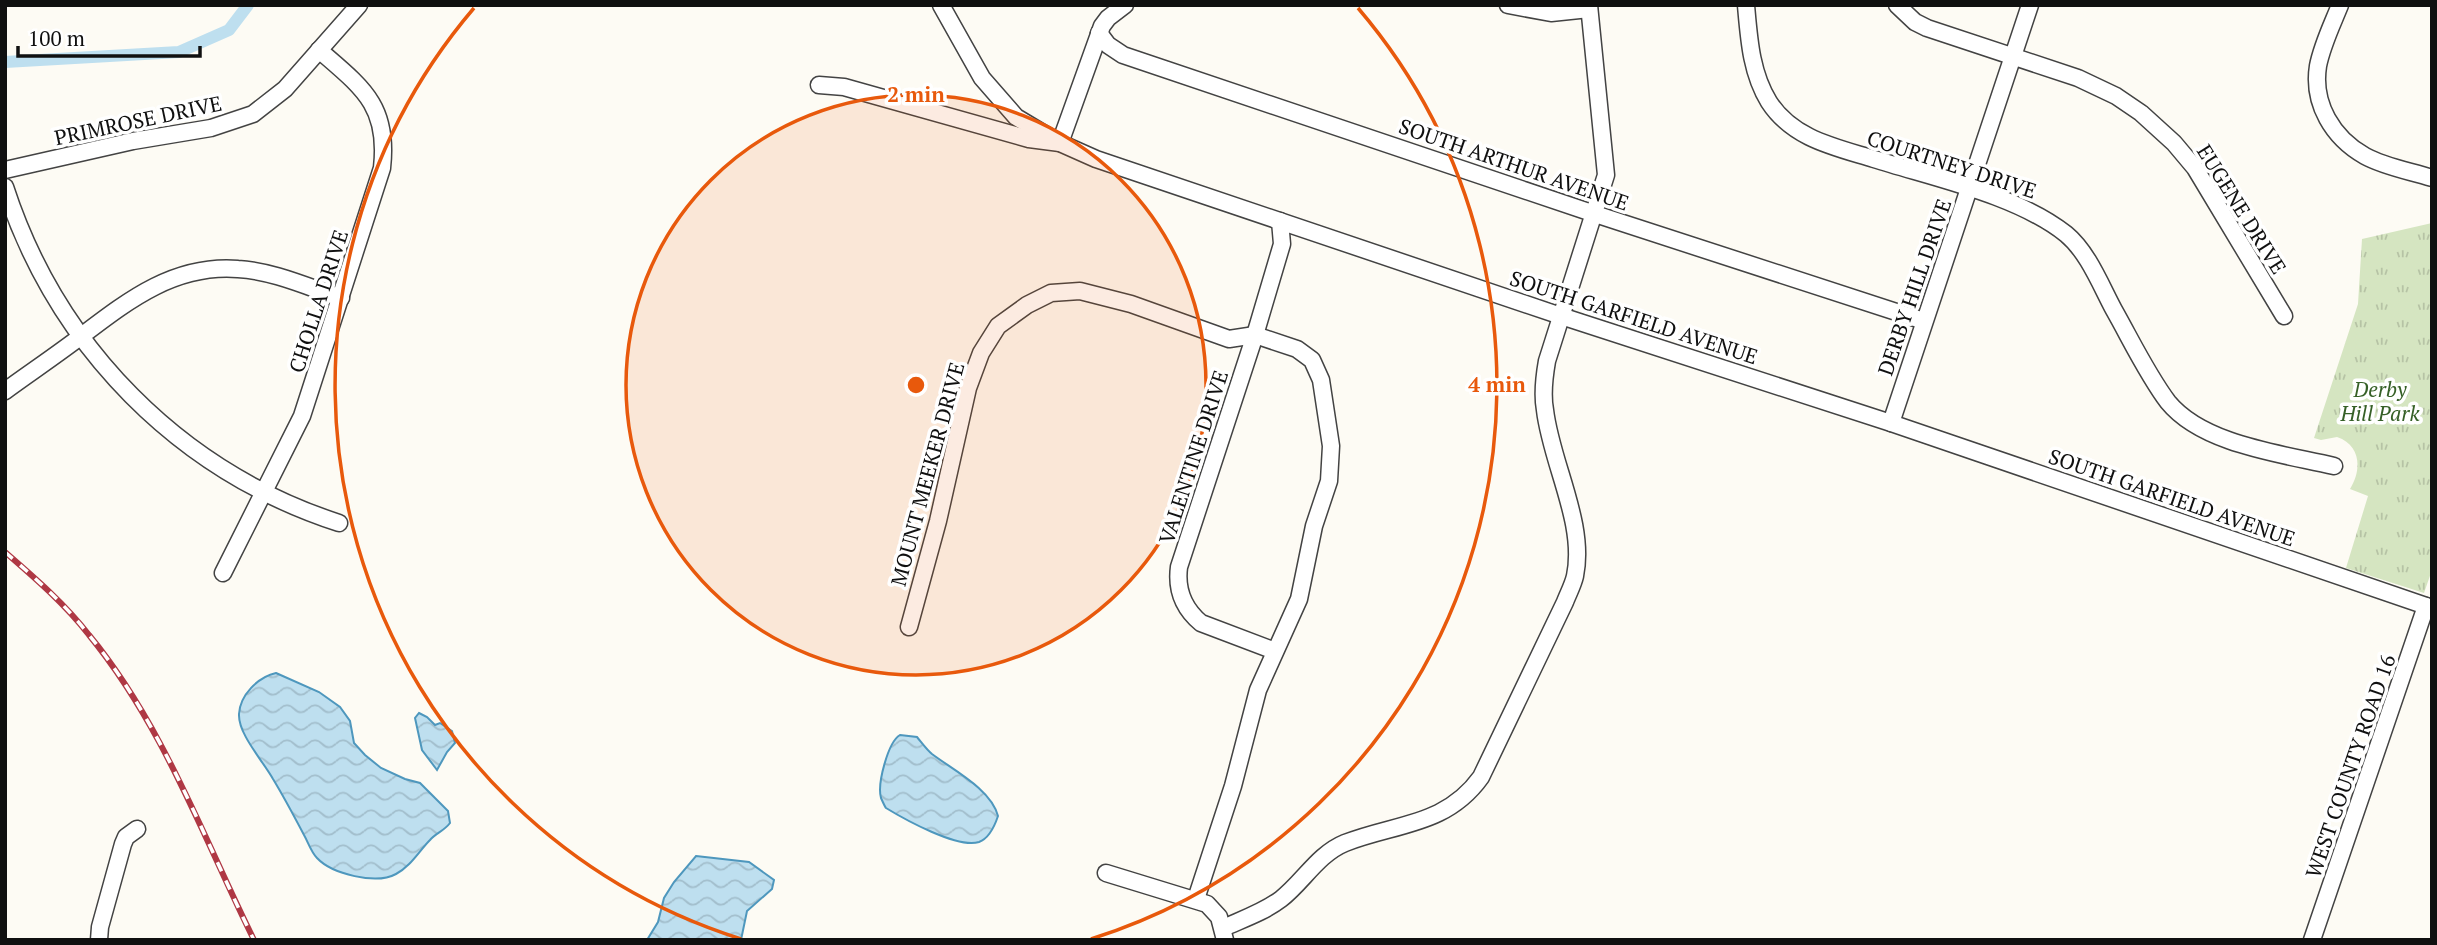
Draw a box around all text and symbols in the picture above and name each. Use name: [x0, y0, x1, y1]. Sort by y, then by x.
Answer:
scale bar: [18, 14, 200, 58]
text: 100 m: [28, 24, 85, 52]
text: 2 min: [887, 80, 945, 108]
street label: PRIMROSE DRIVE: [52, 89, 224, 151]
street label: SOUTH ARTHUR AVENUE: [1395, 111, 1633, 217]
street label: COURTNEY DRIVE: [1864, 123, 2040, 205]
street label: EUGENE DRIVE: [2191, 139, 2293, 279]
street label: DERBY HILL DRIVE: [1871, 195, 1957, 379]
street label: CHOLLA DRIVE: [282, 226, 354, 376]
street label: SOUTH GARFIELD AVENUE: [1506, 264, 1762, 370]
street label: MOUNT MEEKER DRIVE: [884, 359, 970, 589]
street label: VALENTINE DRIVE: [1152, 367, 1234, 547]
text: 4 min: [1468, 370, 1526, 398]
centre of rings: [904, 373, 928, 397]
park label: Derby Hill Park: [2339, 375, 2420, 427]
street label: SOUTH GARFIELD AVENUE: [2045, 442, 2299, 552]
street label: WEST COUNTY ROAD 16: [2299, 650, 2401, 882]

